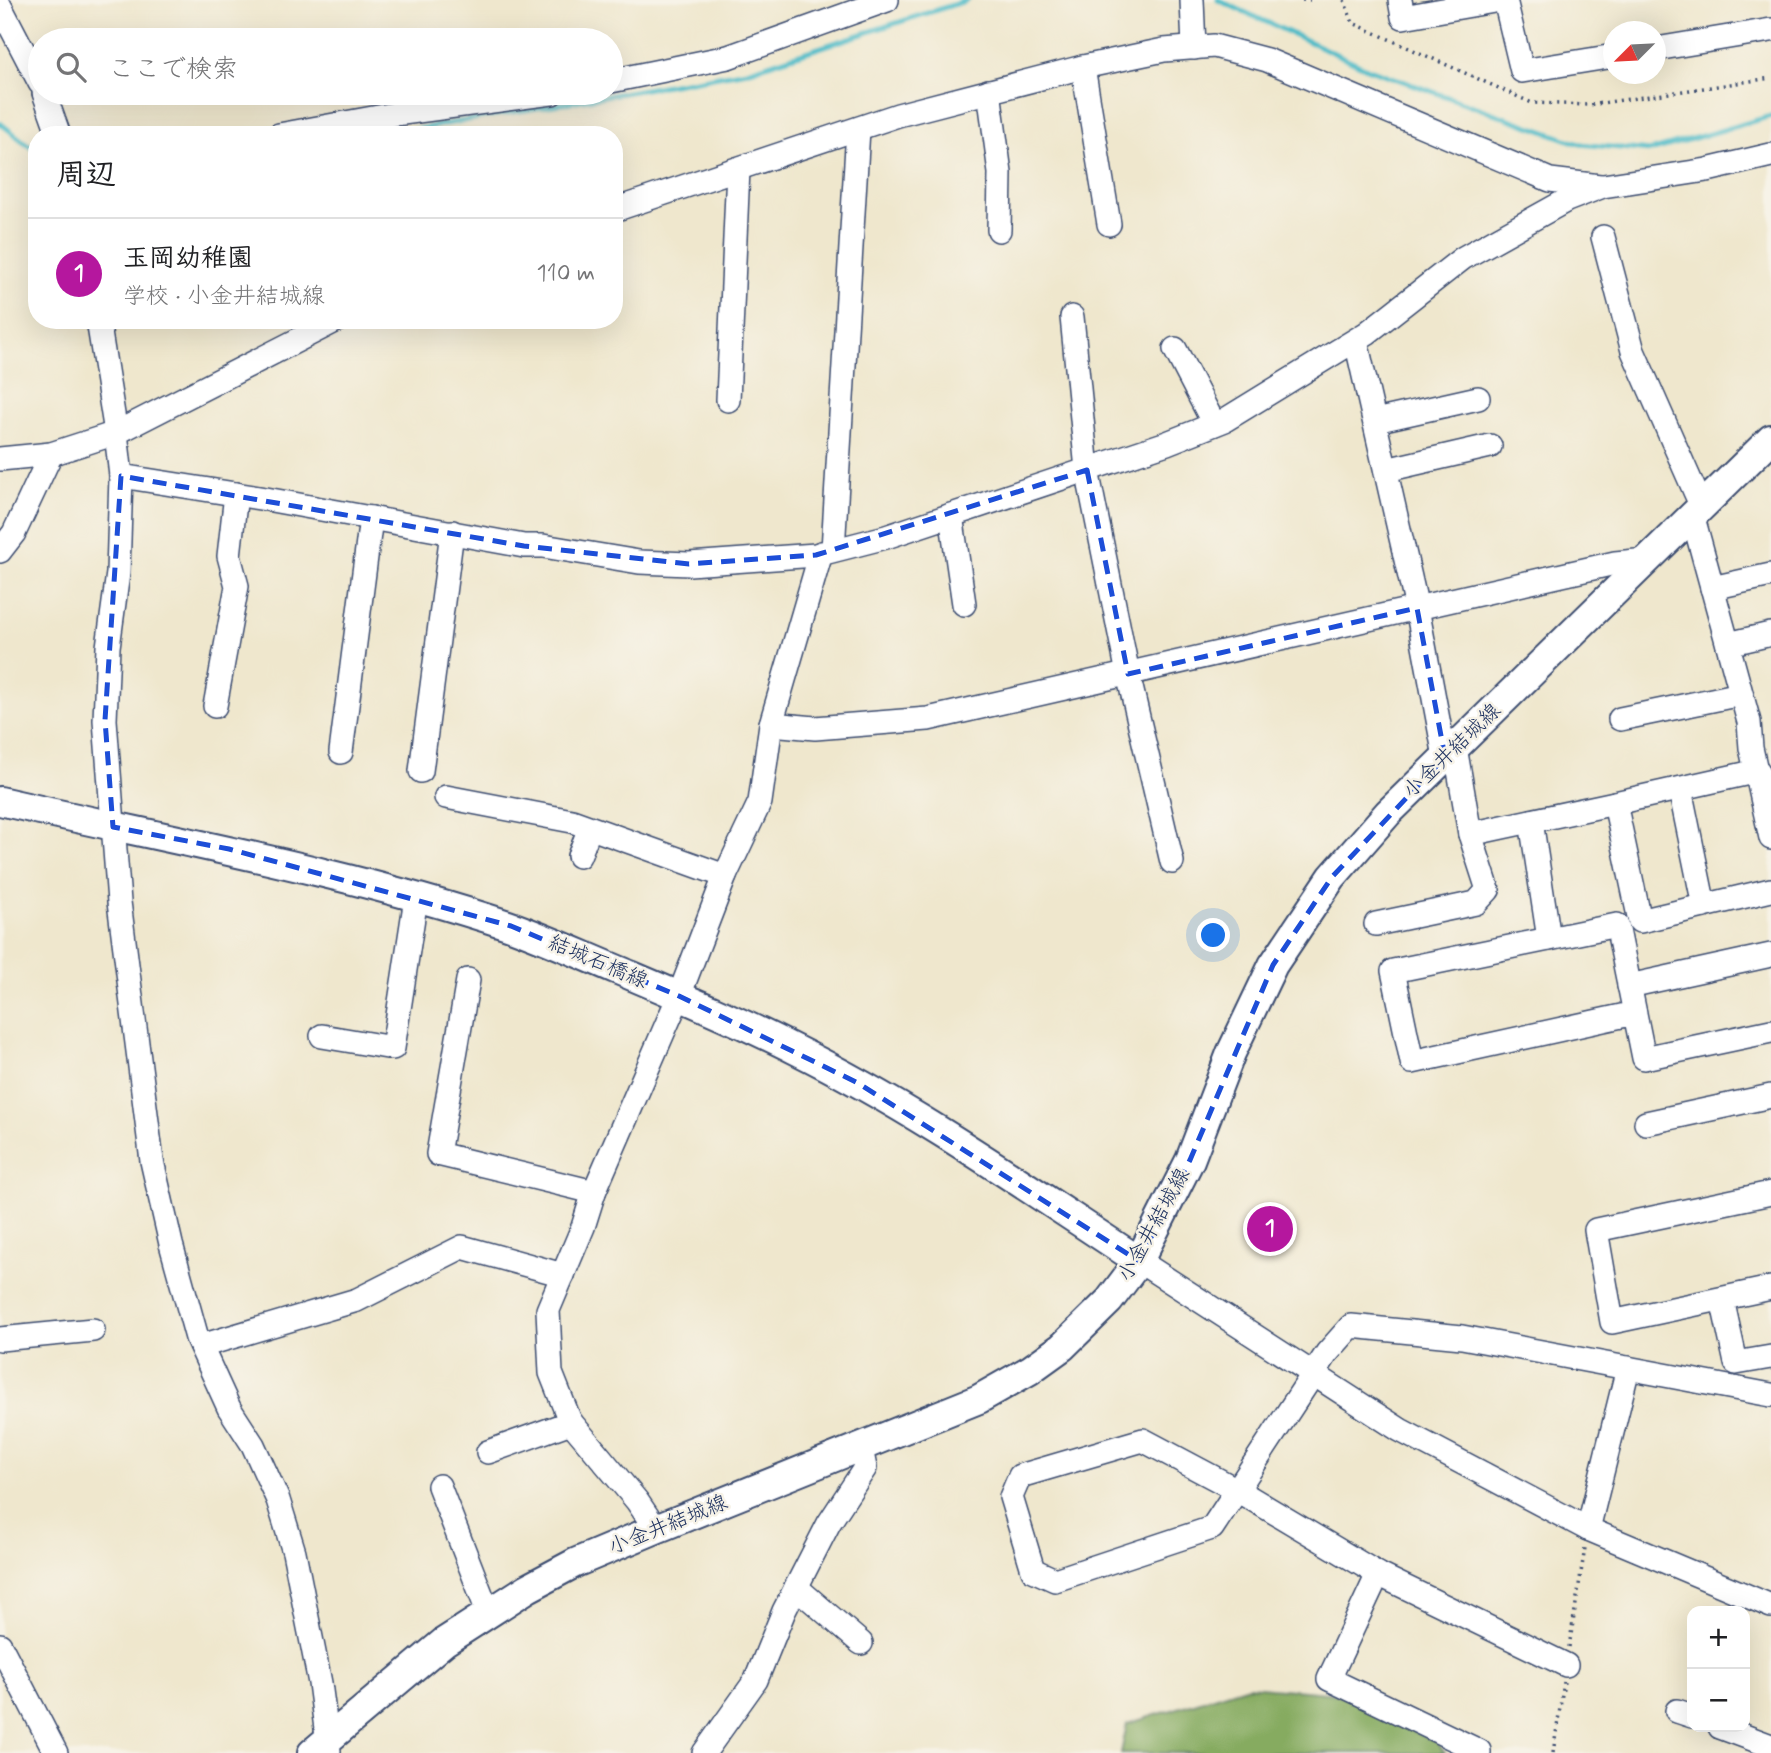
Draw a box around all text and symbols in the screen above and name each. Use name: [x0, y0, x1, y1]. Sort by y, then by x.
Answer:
north arrow: [1603, 21, 1666, 84]
search box: [28, 28, 623, 105]
icon: search: [52, 48, 90, 86]
text: ここで検索: [108, 53, 238, 87]
text: 周辺: [56, 156, 116, 195]
text: 玉岡幼稚園: [123, 242, 253, 276]
text: 1: [74, 259, 84, 289]
text: 110 m: [536, 259, 595, 289]
text: 学校 · 小金井結城線: [123, 282, 325, 312]
street label: 小金井結城線: [1397, 697, 1507, 805]
your location: [1196, 918, 1230, 952]
street label: 結城石橋線: [544, 929, 652, 995]
street label: 小金井結城線: [1111, 1163, 1197, 1287]
pin: 1: [1247, 1203, 1293, 1255]
street label: 小金井結城線: [604, 1488, 732, 1562]
map controls: [1687, 1606, 1750, 1732]
button: +: [1687, 1606, 1750, 1669]
button: −: [1687, 1669, 1750, 1732]

